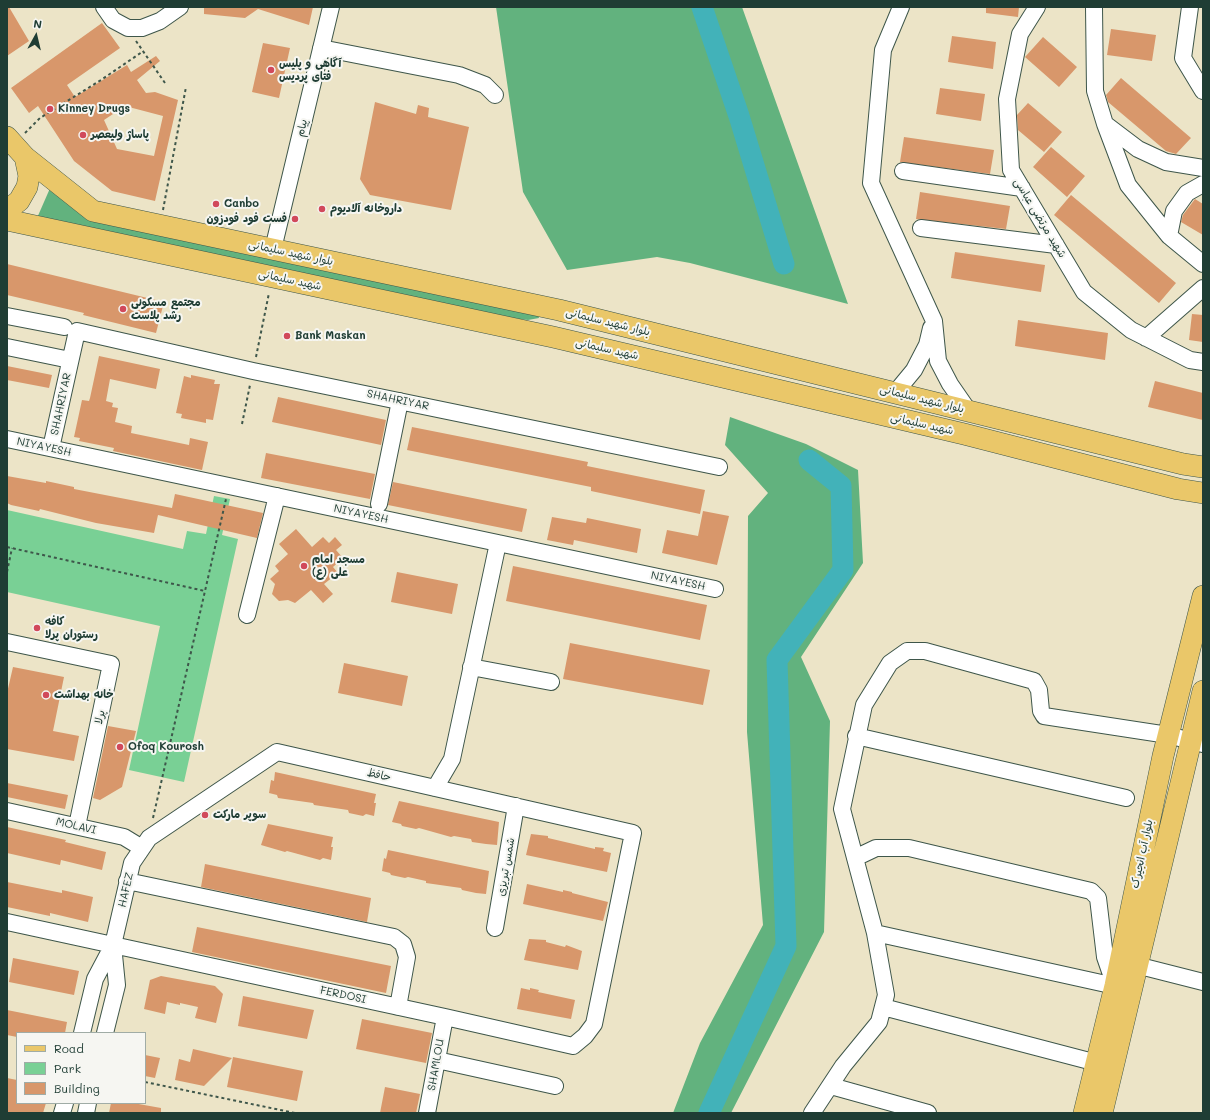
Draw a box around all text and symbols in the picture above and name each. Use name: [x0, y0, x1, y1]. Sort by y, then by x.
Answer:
north arrow: [16, 16, 56, 56]
text: N: [33, 16, 43, 32]
place label: آگاهی و پلیس فتای پردیس: [279, 57, 341, 83]
marker: آگاهی و پلیس فتای پردیس: [266, 65, 276, 75]
place label: Kinney Drugs: [58, 102, 130, 116]
marker: Kinney Drugs: [45, 104, 55, 114]
street label: پیام: [294, 118, 310, 138]
place label: پاساژ ولیعصر: [91, 128, 149, 142]
marker: پاساژ ولیعصر: [78, 130, 88, 140]
street label: شهید مرتضی عباسی: [1011, 176, 1069, 260]
place label: Canbo: [224, 197, 259, 211]
marker: Canbo: [211, 199, 221, 209]
place label: داروخانه آلادیوم: [330, 202, 402, 216]
marker: داروخانه آلادیوم: [317, 204, 327, 214]
place label: فست فود فودزون: [206, 212, 287, 226]
marker: فست فود فودزون: [290, 214, 300, 224]
street label: بلوار شهید سلیمانی: [247, 238, 335, 268]
street label: شهید سلیمانی: [257, 267, 323, 293]
place label: مجتمع مسکونی رشد پلاست: [131, 296, 201, 322]
marker: مجتمع مسکونی رشد پلاست: [118, 304, 128, 314]
street label: بلوار شهید سلیمانی: [565, 305, 651, 339]
place label: Bank Maskan: [295, 329, 366, 343]
marker: Bank Maskan: [282, 331, 292, 341]
street label: شهید سلیمانی: [574, 335, 640, 363]
street label: SHAHRIYAR: [48, 372, 74, 436]
street label: بلوار شهید سلیمانی: [879, 382, 965, 416]
street label: SHAHRIYAR: [366, 387, 430, 413]
street label: شهید سلیمانی: [889, 410, 955, 438]
street label: NIYAYESH: [16, 435, 72, 459]
street label: NIYAYESH: [333, 502, 389, 526]
place label: مسجد امام علی (ع): [312, 553, 365, 579]
marker: مسجد امام علی (ع): [299, 561, 309, 571]
street label: NIYAYESH: [650, 569, 706, 593]
place label: کافه رستوران پرلا: [45, 615, 98, 641]
marker: کافه رستوران پرلا: [32, 623, 42, 633]
place label: خانه بهداشت: [54, 688, 113, 702]
marker: خانه بهداشت: [41, 690, 51, 700]
street label: پرلا: [92, 709, 108, 725]
place label: Ofoq Kourosh: [128, 740, 204, 754]
marker: Ofoq Kourosh: [115, 742, 125, 752]
street label: حافظ: [366, 766, 392, 784]
place label: سوپر مارکت: [213, 808, 266, 822]
marker: سوپر مارکت: [200, 810, 210, 820]
street label: MOLAVI: [54, 815, 98, 837]
street label: بلوار آب انجیرک: [1128, 818, 1156, 890]
street label: شمس تبریزی: [494, 837, 518, 897]
street label: HAFEZ: [116, 871, 136, 909]
street label: FERDOSI: [319, 984, 367, 1006]
legend: [16, 1032, 146, 1104]
street label: SHAMLOU: [425, 1038, 447, 1092]
text: Road: [54, 1040, 84, 1056]
text: Park: [54, 1060, 81, 1076]
text: Building: [54, 1080, 100, 1096]

